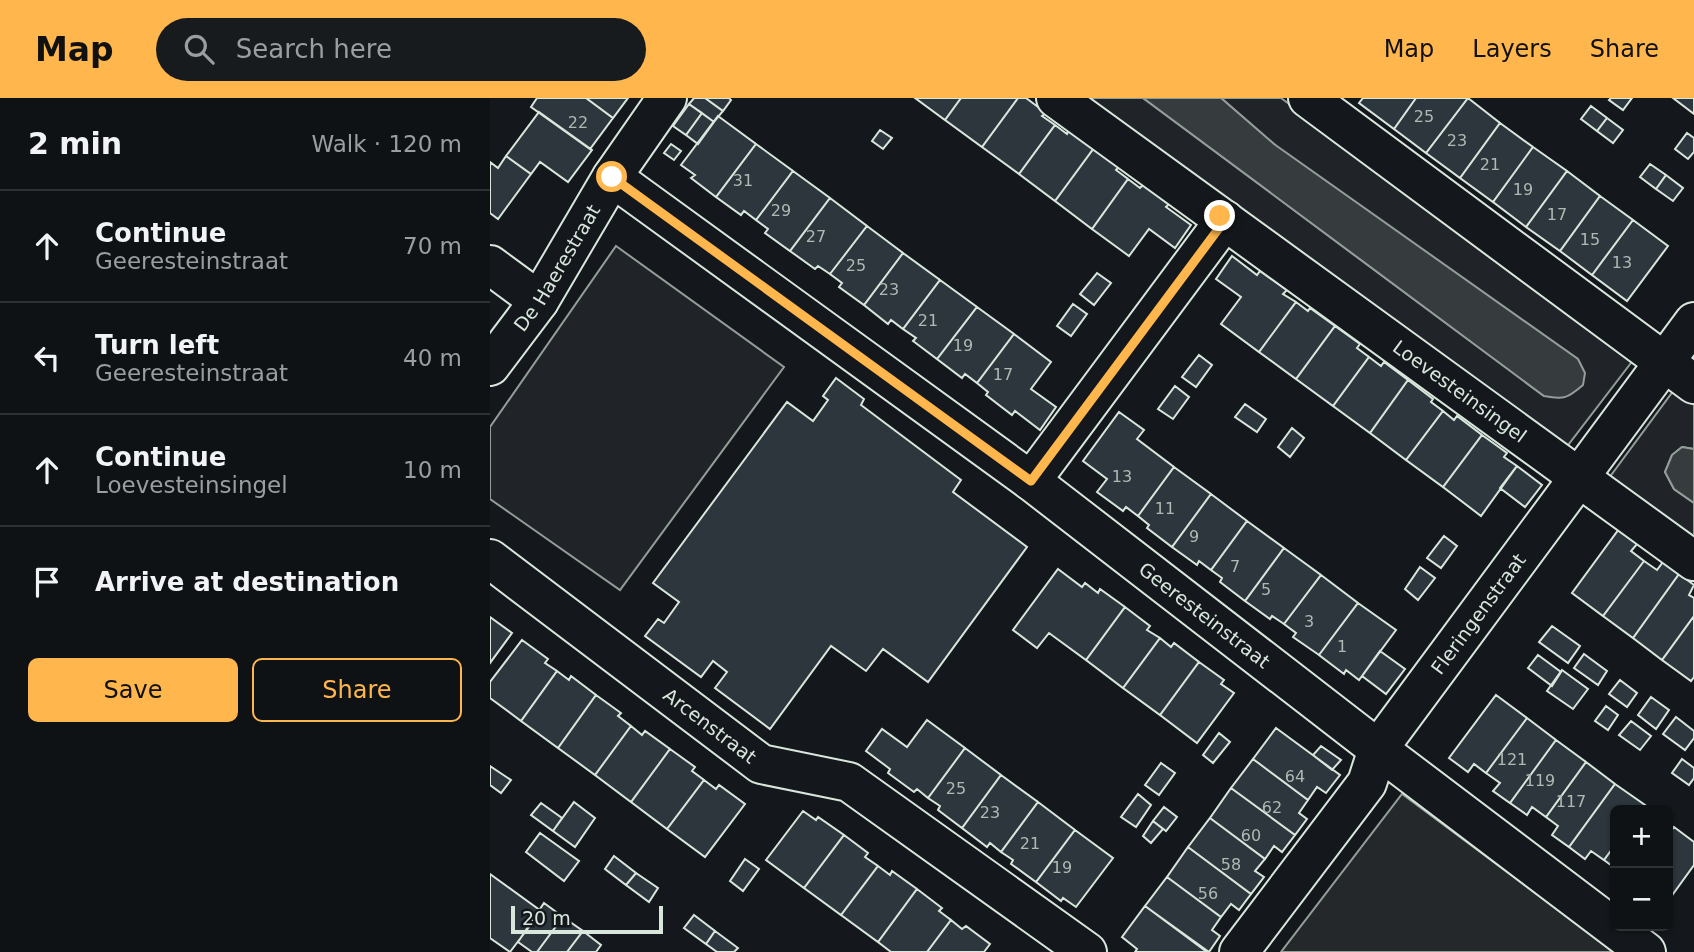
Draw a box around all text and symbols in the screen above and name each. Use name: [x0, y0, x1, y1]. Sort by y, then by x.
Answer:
search box: [156, 18, 646, 81]
text: Map: [35, 30, 114, 69]
icon: search: [180, 30, 218, 68]
text: Search here: [236, 34, 392, 64]
text: Map: [1384, 35, 1434, 63]
text: Layers: [1472, 35, 1552, 63]
text: Share: [1590, 35, 1659, 63]
house number: 25: [1414, 107, 1434, 126]
house number: 22: [568, 113, 588, 132]
text: 2 min: [28, 126, 122, 161]
text: Walk · 120 m: [311, 131, 462, 157]
house number: 23: [1447, 131, 1467, 150]
house number: 21: [1480, 155, 1500, 174]
route start: [596, 161, 627, 192]
house number: 31: [733, 171, 753, 190]
house number: 19: [1513, 180, 1533, 199]
street label: De Haerestraat: [509, 200, 604, 336]
route end: [1204, 200, 1235, 231]
house number: 29: [771, 201, 791, 220]
house number: 17: [1547, 205, 1567, 224]
text: Continue: [95, 218, 226, 248]
icon: ahead: [28, 227, 66, 265]
house number: 27: [806, 227, 826, 246]
house number: 15: [1580, 230, 1600, 249]
text: 70 m: [403, 233, 462, 259]
text: Geeresteinstraat: [95, 248, 288, 274]
house number: 13: [1612, 253, 1632, 272]
house number: 25: [846, 256, 866, 275]
house number: 23: [879, 280, 899, 299]
house number: 21: [918, 311, 938, 330]
text: Turn left: [95, 330, 219, 360]
street label: Loevesteinsingel: [1389, 335, 1531, 447]
house number: 19: [953, 336, 973, 355]
icon: left: [28, 339, 66, 377]
text: 40 m: [403, 345, 462, 371]
text: Geeresteinstraat: [95, 360, 288, 386]
house number: 17: [993, 365, 1013, 384]
text: Continue: [95, 442, 226, 472]
icon: ahead: [28, 451, 66, 489]
text: 10 m: [403, 457, 462, 483]
house number: 13: [1112, 467, 1132, 486]
text: Loevesteinsingel: [95, 472, 288, 498]
house number: 11: [1155, 499, 1175, 518]
house number: 9: [1189, 527, 1199, 546]
street label: Fleringenstraat: [1426, 549, 1530, 678]
house number: 7: [1230, 557, 1240, 576]
street label: Geeresteinstraat: [1135, 558, 1274, 673]
icon: arrive: [28, 563, 66, 601]
text: Arrive at destination: [95, 567, 399, 597]
house number: 5: [1261, 580, 1271, 599]
house number: 3: [1304, 612, 1314, 631]
house number: 1: [1337, 637, 1347, 656]
button: Save: [28, 658, 238, 722]
button: Share: [252, 658, 462, 722]
street label: Arcenstraat: [659, 683, 761, 768]
house number: 121: [1497, 750, 1527, 769]
house number: 64: [1285, 767, 1305, 786]
house number: 119: [1525, 771, 1555, 790]
house number: 25: [946, 779, 966, 798]
house number: 117: [1556, 792, 1586, 811]
house number: 62: [1262, 798, 1282, 817]
house number: 23: [980, 803, 1000, 822]
map controls: [1610, 805, 1673, 931]
button: +: [1610, 805, 1673, 868]
house number: 60: [1241, 826, 1261, 845]
house number: 21: [1020, 834, 1040, 853]
house number: 58: [1221, 855, 1241, 874]
house number: 19: [1052, 858, 1072, 877]
button: −: [1610, 868, 1673, 931]
house number: 56: [1198, 884, 1218, 903]
scale bar: [511, 903, 663, 935]
text: 20 m: [522, 907, 571, 929]

